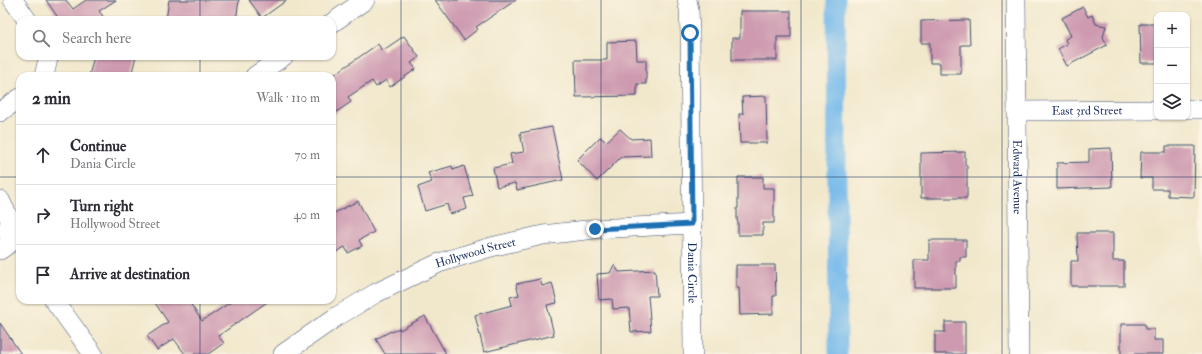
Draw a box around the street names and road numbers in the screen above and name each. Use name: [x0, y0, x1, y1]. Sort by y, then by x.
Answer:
street label: East 3rd Street: [1052, 103, 1122, 119]
street label: Edward Avenue: [1009, 140, 1025, 214]
street label: Hollywood Street: [433, 235, 517, 272]
street label: Dania Circle: [684, 242, 700, 303]

